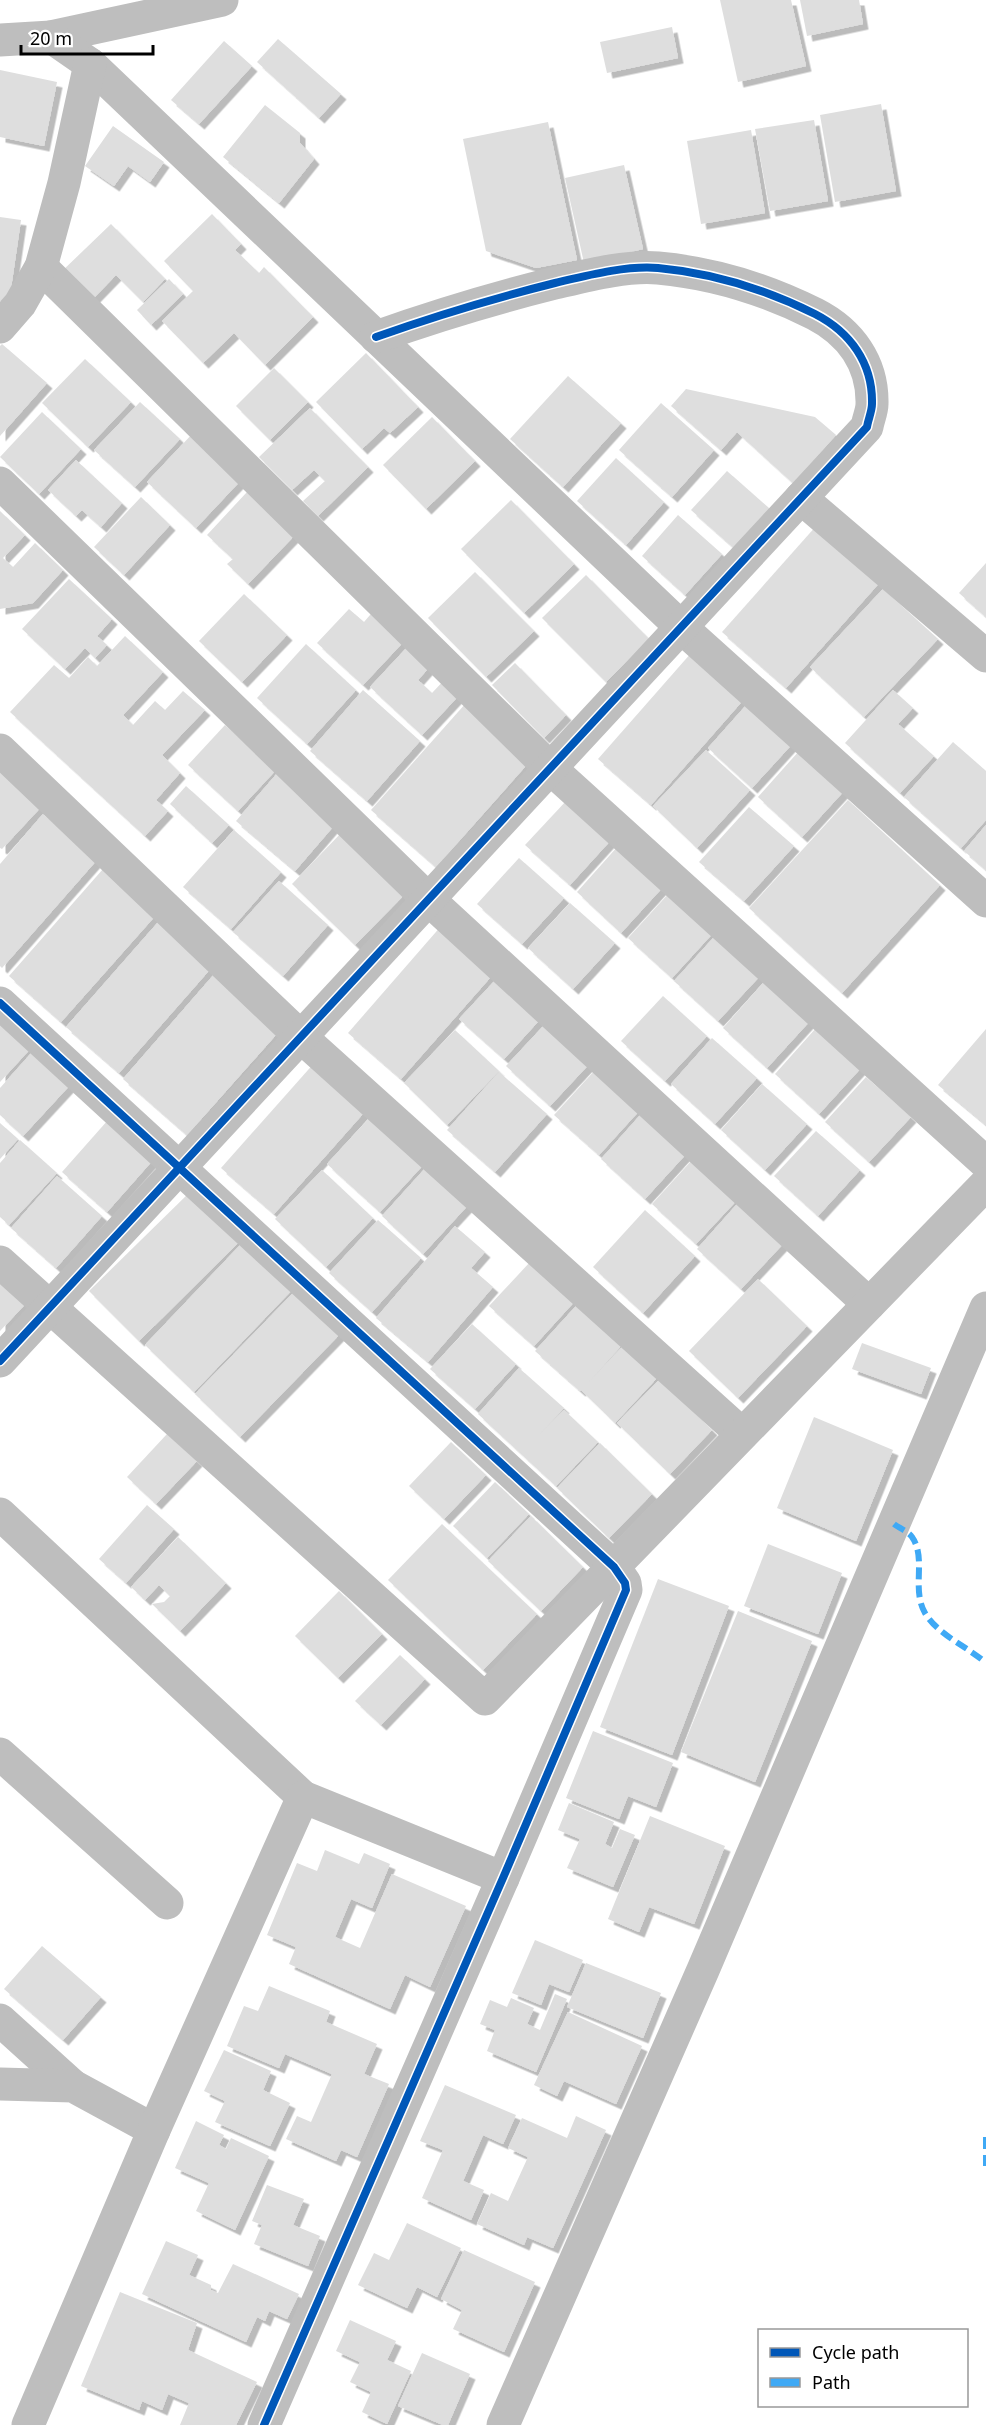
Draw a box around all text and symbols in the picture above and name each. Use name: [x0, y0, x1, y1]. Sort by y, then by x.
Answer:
scale bar: [21, 18, 153, 56]
text: 20 m: [30, 26, 72, 50]
legend: [758, 2329, 968, 2407]
text: Cycle path: [812, 2340, 899, 2364]
text: Path: [812, 2370, 851, 2394]

